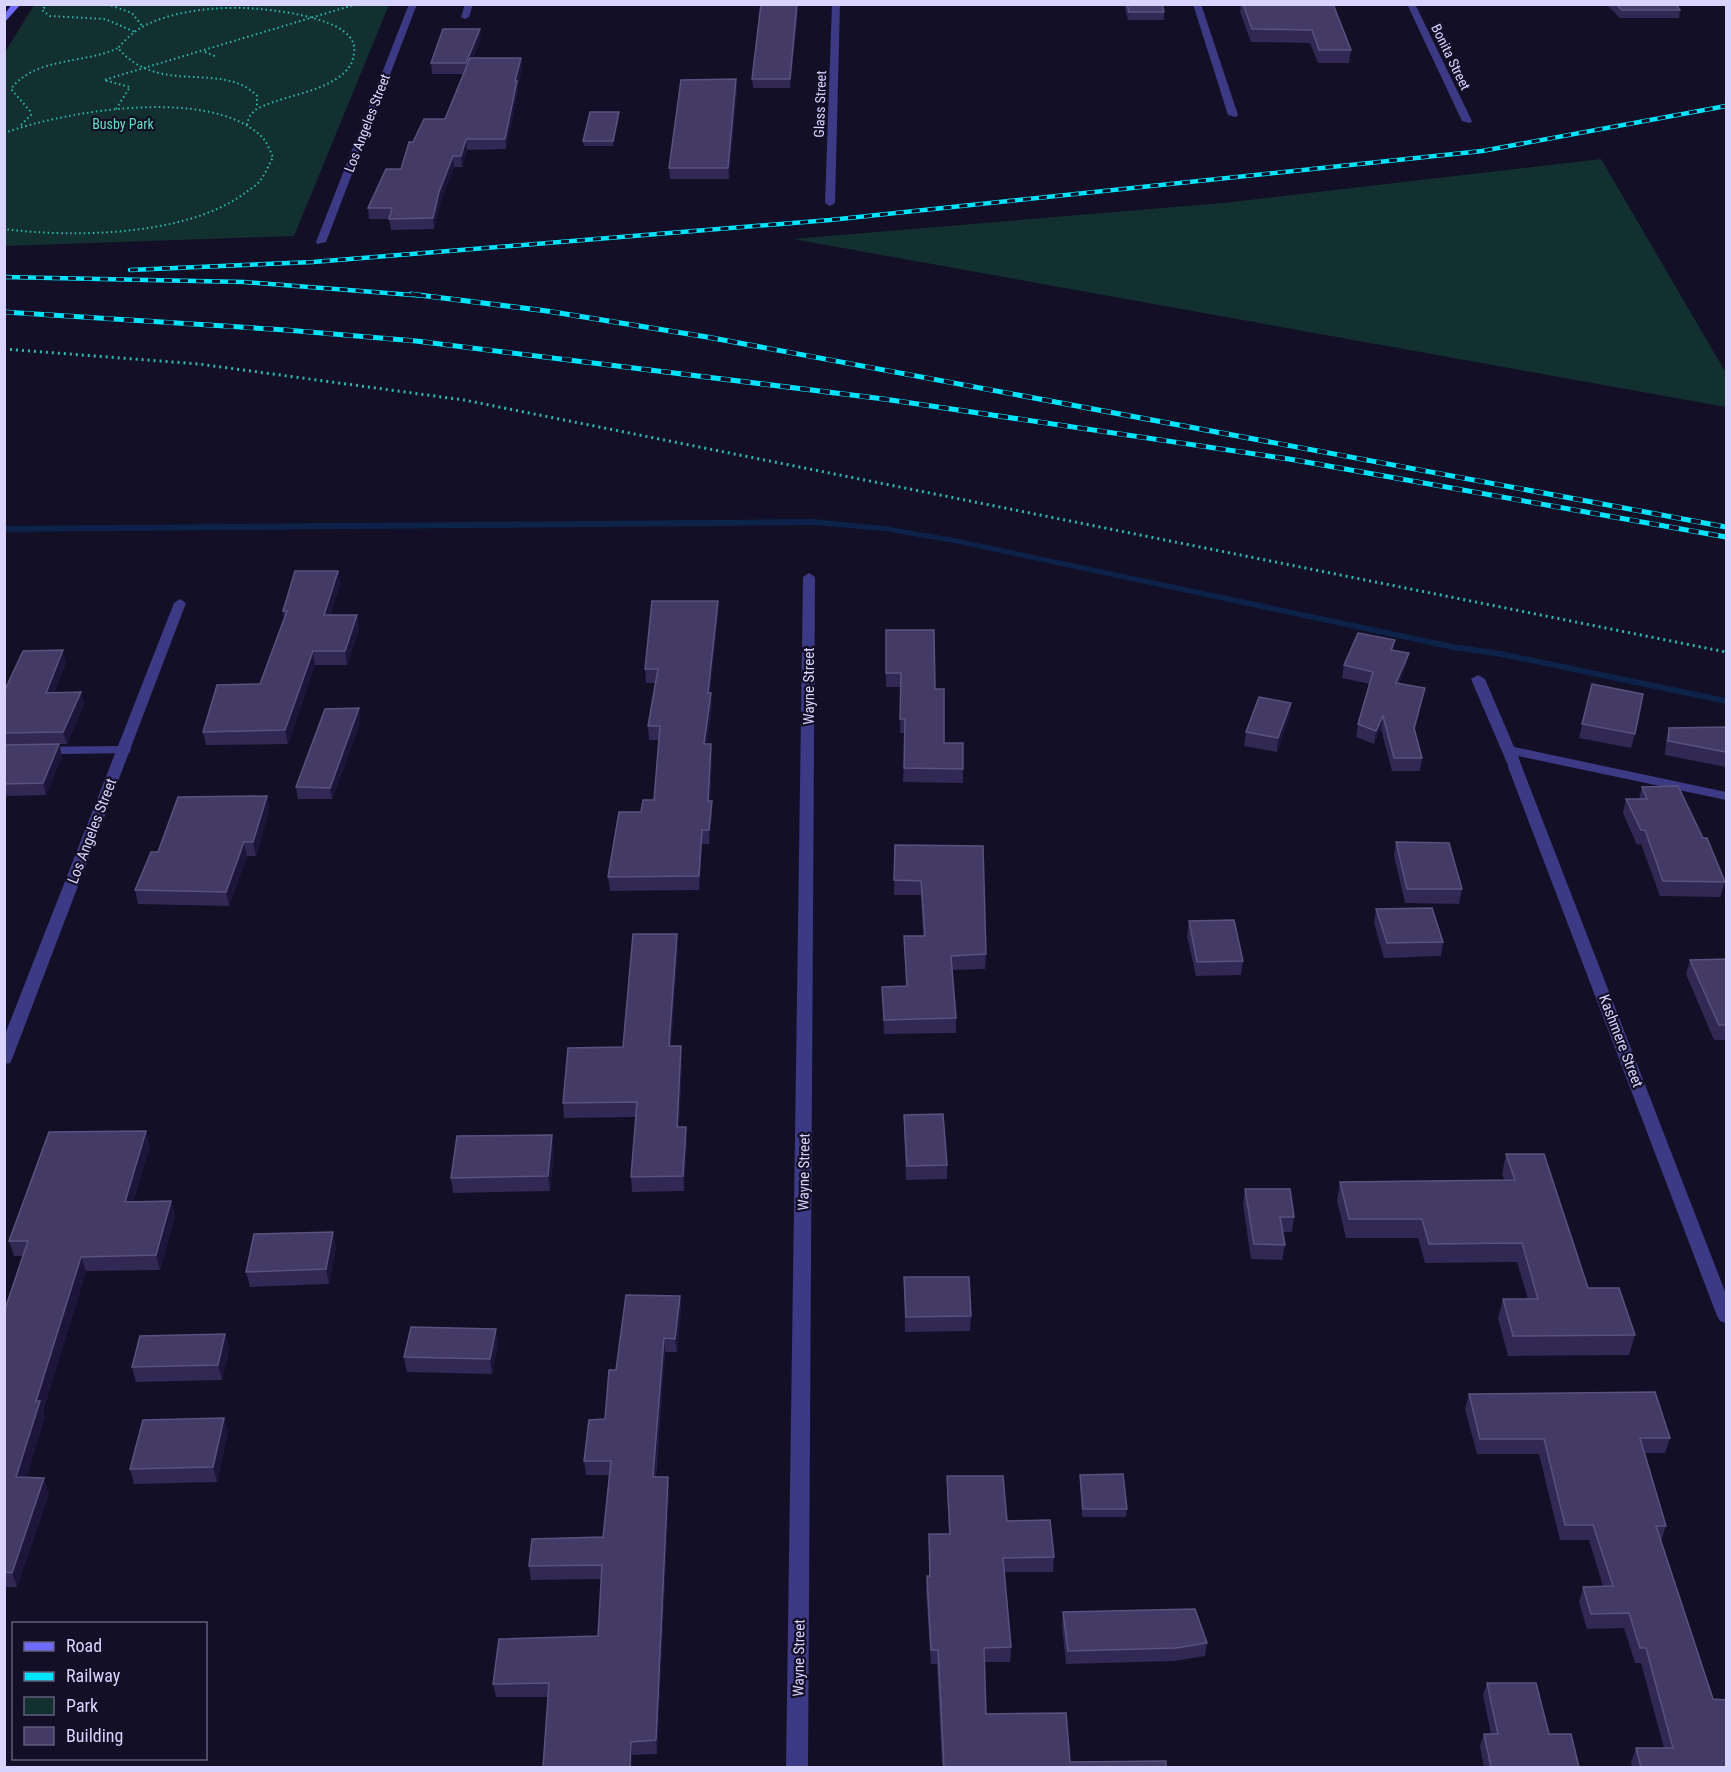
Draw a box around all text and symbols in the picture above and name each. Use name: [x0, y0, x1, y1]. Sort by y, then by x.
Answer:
street label: Bonita Street: [1428, 21, 1474, 93]
street label: Glass Street: [811, 70, 829, 138]
street label: Los Angeles Street: [341, 72, 393, 174]
park label: Busby Park: [92, 116, 155, 132]
street label: Wayne Street: [800, 647, 818, 725]
street label: Los Angeles Street: [64, 776, 120, 886]
street label: Kashmere Street: [1595, 992, 1647, 1090]
street label: Wayne Street: [794, 1133, 814, 1211]
street label: Wayne Street: [789, 1619, 809, 1697]
legend: [12, 1622, 207, 1760]
text: Road: [66, 1635, 102, 1656]
text: Railway: [66, 1665, 121, 1686]
text: Park: [66, 1695, 98, 1716]
text: Building: [66, 1725, 123, 1746]

